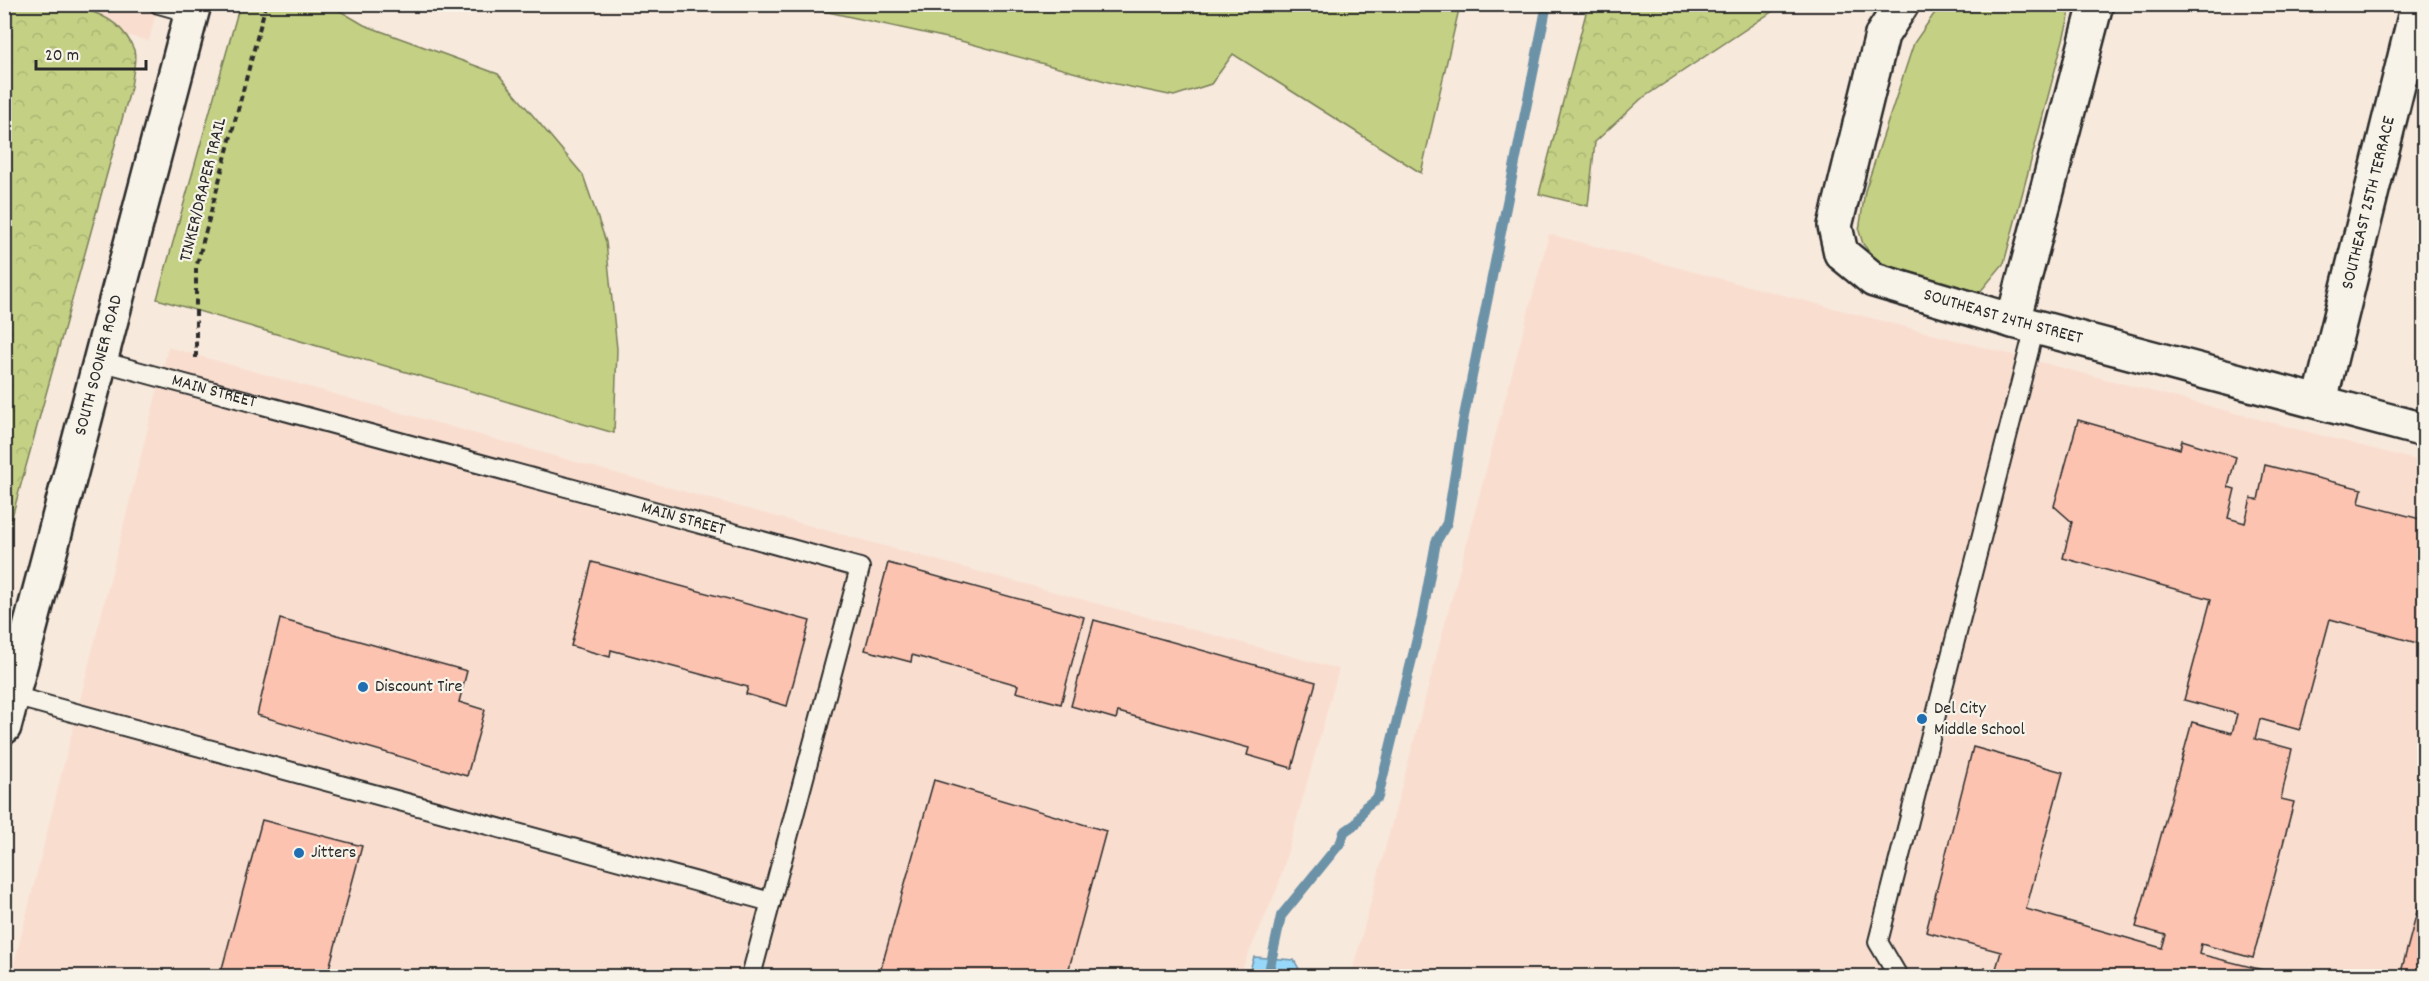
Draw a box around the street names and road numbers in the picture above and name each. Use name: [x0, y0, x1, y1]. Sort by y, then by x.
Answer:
street label: SOUTHEAST 25TH TERRACE: [2336, 114, 2402, 292]
street label: TINKER/DRAPER TRAIL: [174, 115, 234, 265]
street label: SOUTHEAST 24TH STREET: [1920, 283, 2085, 351]
street label: SOUTH SOONER ROAD: [69, 292, 130, 438]
street label: MAIN STREET: [169, 368, 259, 415]
street label: MAIN STREET: [638, 496, 728, 543]

